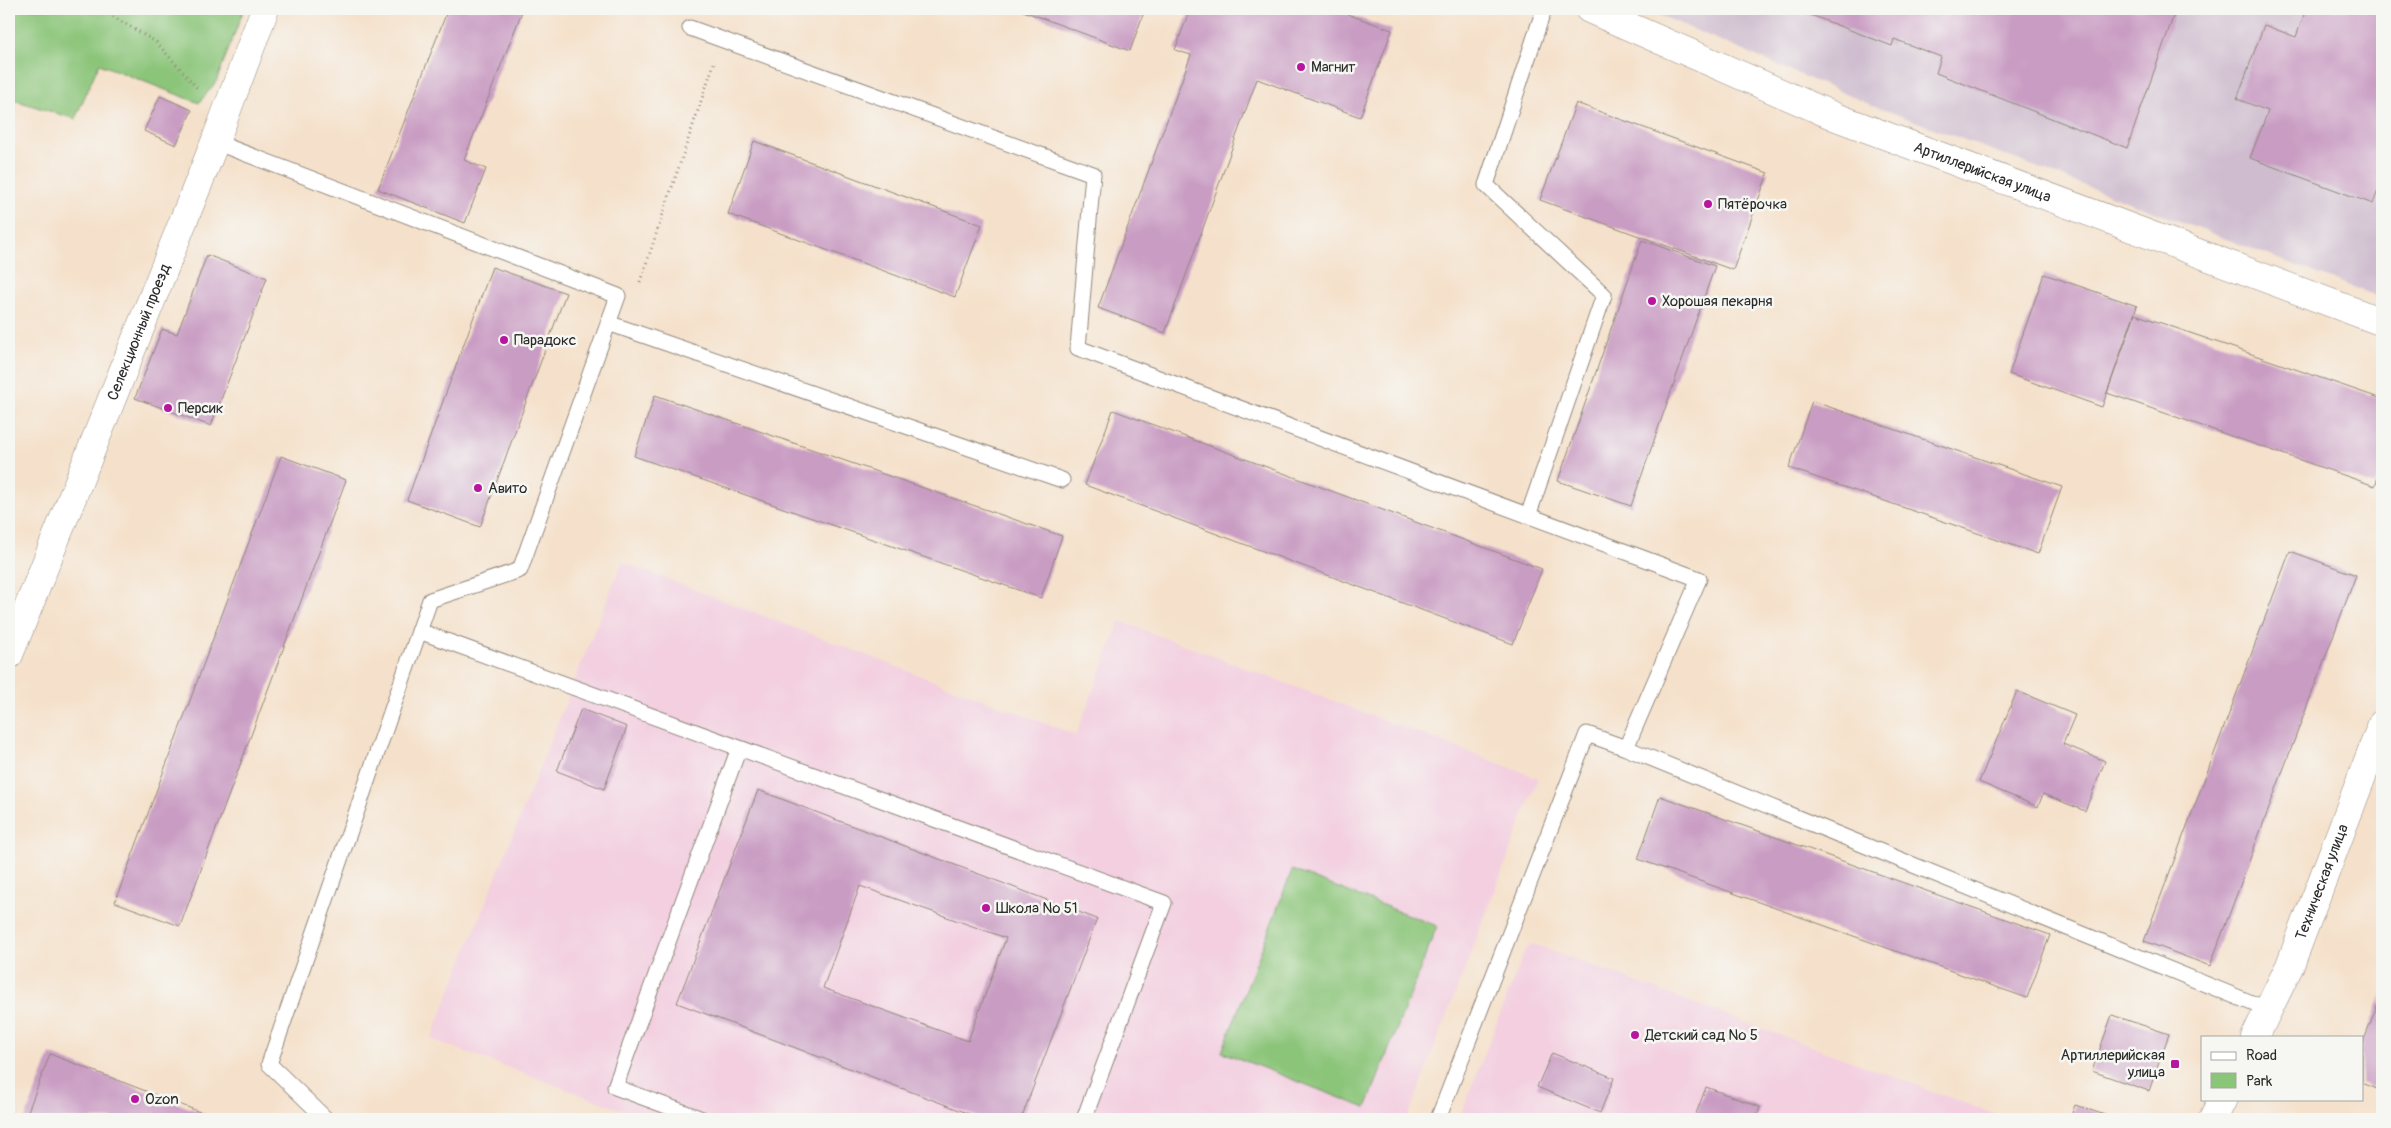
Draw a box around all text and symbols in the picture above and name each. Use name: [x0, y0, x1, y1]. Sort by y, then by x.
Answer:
place label: Магнит: [1311, 58, 1356, 77]
marker: Магнит: [1295, 61, 1307, 73]
street label: Артиллерийская улица: [1911, 138, 2054, 206]
place label: Пятёрочка: [1718, 195, 1787, 214]
marker: Пятёрочка: [1702, 198, 1714, 210]
street label: Селекционный проезд: [103, 261, 175, 403]
place label: Хорошая пекарня: [1662, 292, 1773, 311]
marker: Хорошая пекарня: [1646, 295, 1658, 307]
place label: Парадокс: [514, 331, 577, 350]
marker: Парадокс: [498, 334, 510, 346]
place label: Персик: [178, 399, 224, 418]
marker: Персик: [162, 402, 174, 414]
place label: Авито: [488, 479, 527, 498]
marker: Авито: [472, 482, 484, 494]
street label: Техническая улица: [2291, 821, 2352, 943]
place label: Школа № 51: [996, 899, 1078, 918]
marker: Школа № 51: [980, 902, 992, 914]
place label: Детский сад № 5: [1644, 1026, 1758, 1045]
marker: Детский сад № 5: [1629, 1029, 1641, 1041]
legend: [2201, 1036, 2364, 1100]
place label: Артиллерийская улица: [2060, 1046, 2165, 1082]
text: Road: [2246, 1046, 2277, 1065]
marker: Артиллерийская улица: [2169, 1058, 2181, 1070]
text: Park: [2246, 1072, 2273, 1091]
place label: Ozon: [145, 1090, 179, 1109]
marker: Ozon: [129, 1093, 141, 1105]

